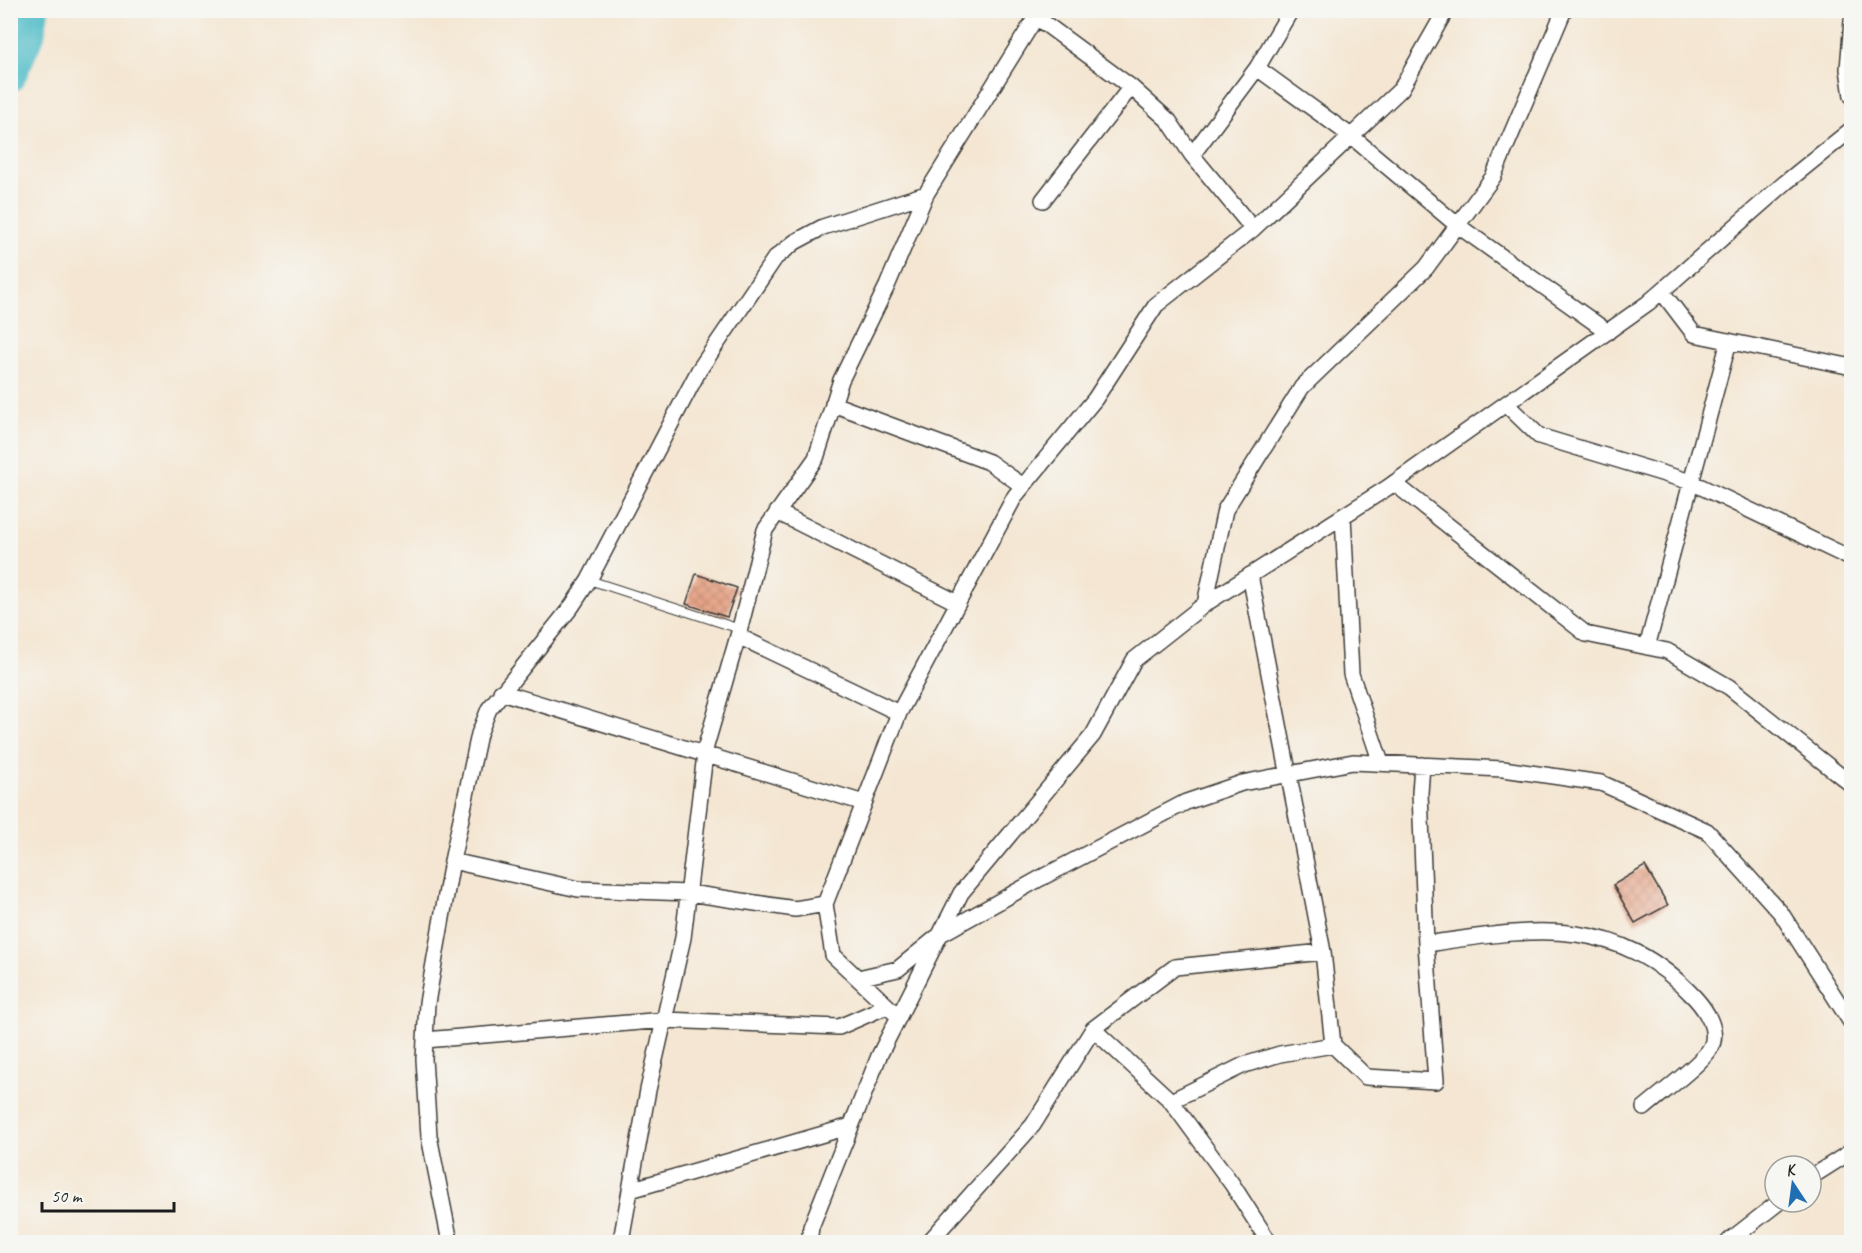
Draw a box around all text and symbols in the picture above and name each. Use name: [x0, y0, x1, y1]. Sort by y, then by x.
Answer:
north arrow: [1763, 1154, 1823, 1214]
text: K: [1784, 1159, 1800, 1181]
scale bar: [42, 1175, 174, 1213]
text: 50 m: [51, 1185, 84, 1207]

